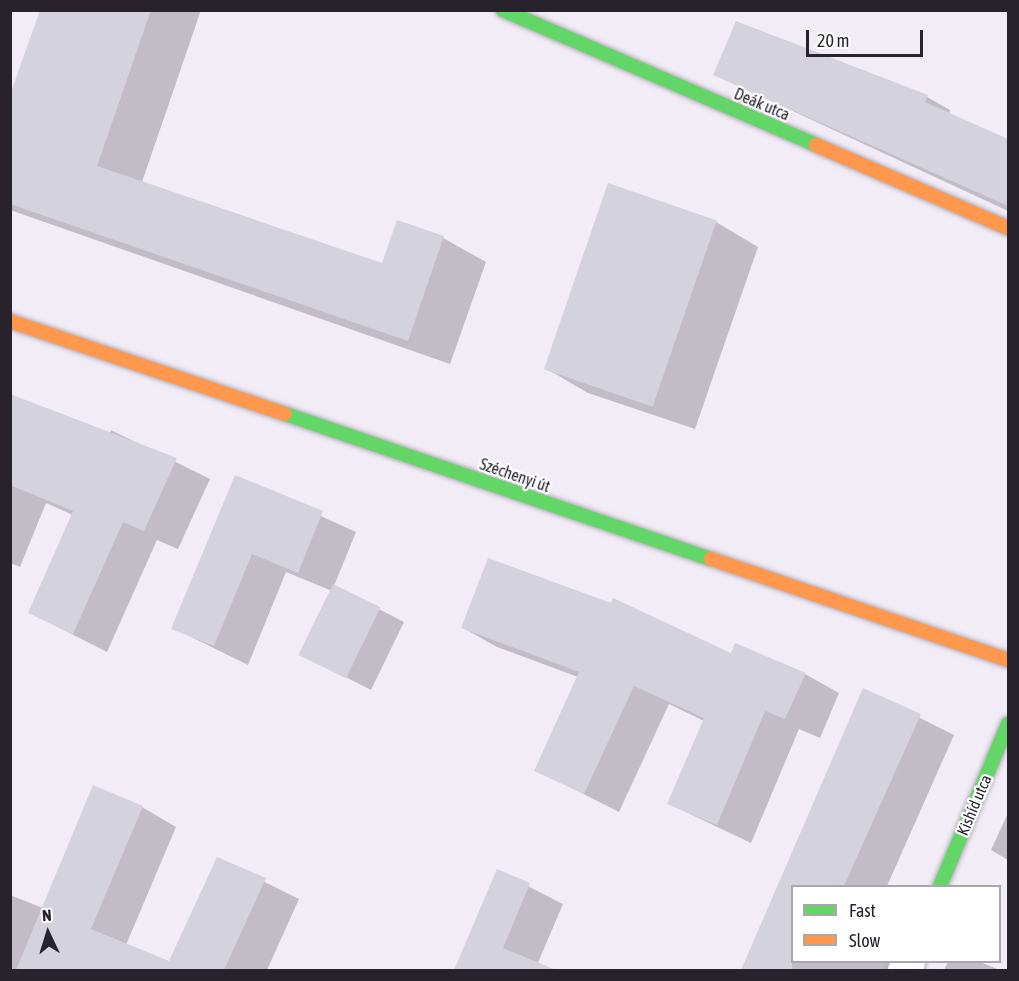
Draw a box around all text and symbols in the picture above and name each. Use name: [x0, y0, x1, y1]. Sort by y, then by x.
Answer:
scale bar: [809, 18, 926, 56]
text: 20 m: [817, 30, 849, 51]
street label: Deák utca: [731, 84, 793, 124]
street label: Széchenyi út: [477, 454, 553, 496]
street label: Kishíd utca: [953, 772, 995, 838]
legend: [791, 885, 1001, 963]
text: Fast: [849, 900, 876, 921]
north arrow: [18, 903, 78, 963]
text: N: [41, 906, 52, 924]
text: Slow: [849, 930, 880, 951]

